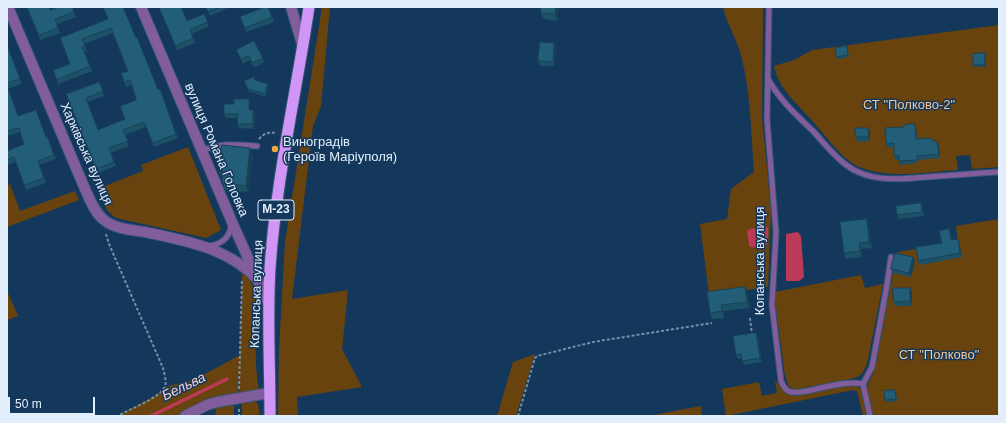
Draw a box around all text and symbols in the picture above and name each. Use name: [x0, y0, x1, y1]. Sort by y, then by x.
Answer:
street label: вулиця Романа Головка: [181, 81, 251, 219]
park label: СТ "Полково-2": [863, 97, 955, 113]
street label: Харківська вулиця: [56, 100, 116, 208]
place label: Виноградів (Героїв Маріуполя): [283, 134, 397, 165]
marker: Виноградів (Героїв Маріуполя): [270, 144, 280, 154]
road number: М-23: [258, 200, 294, 220]
street label: Копанська вулиця: [752, 207, 768, 315]
street label: Копанська вулиця: [247, 240, 267, 348]
park label: СТ "Полково": [899, 347, 979, 363]
water label: Бельва: [159, 369, 209, 405]
scale bar: [10, 389, 97, 415]
text: 50 m: [15, 397, 42, 411]

